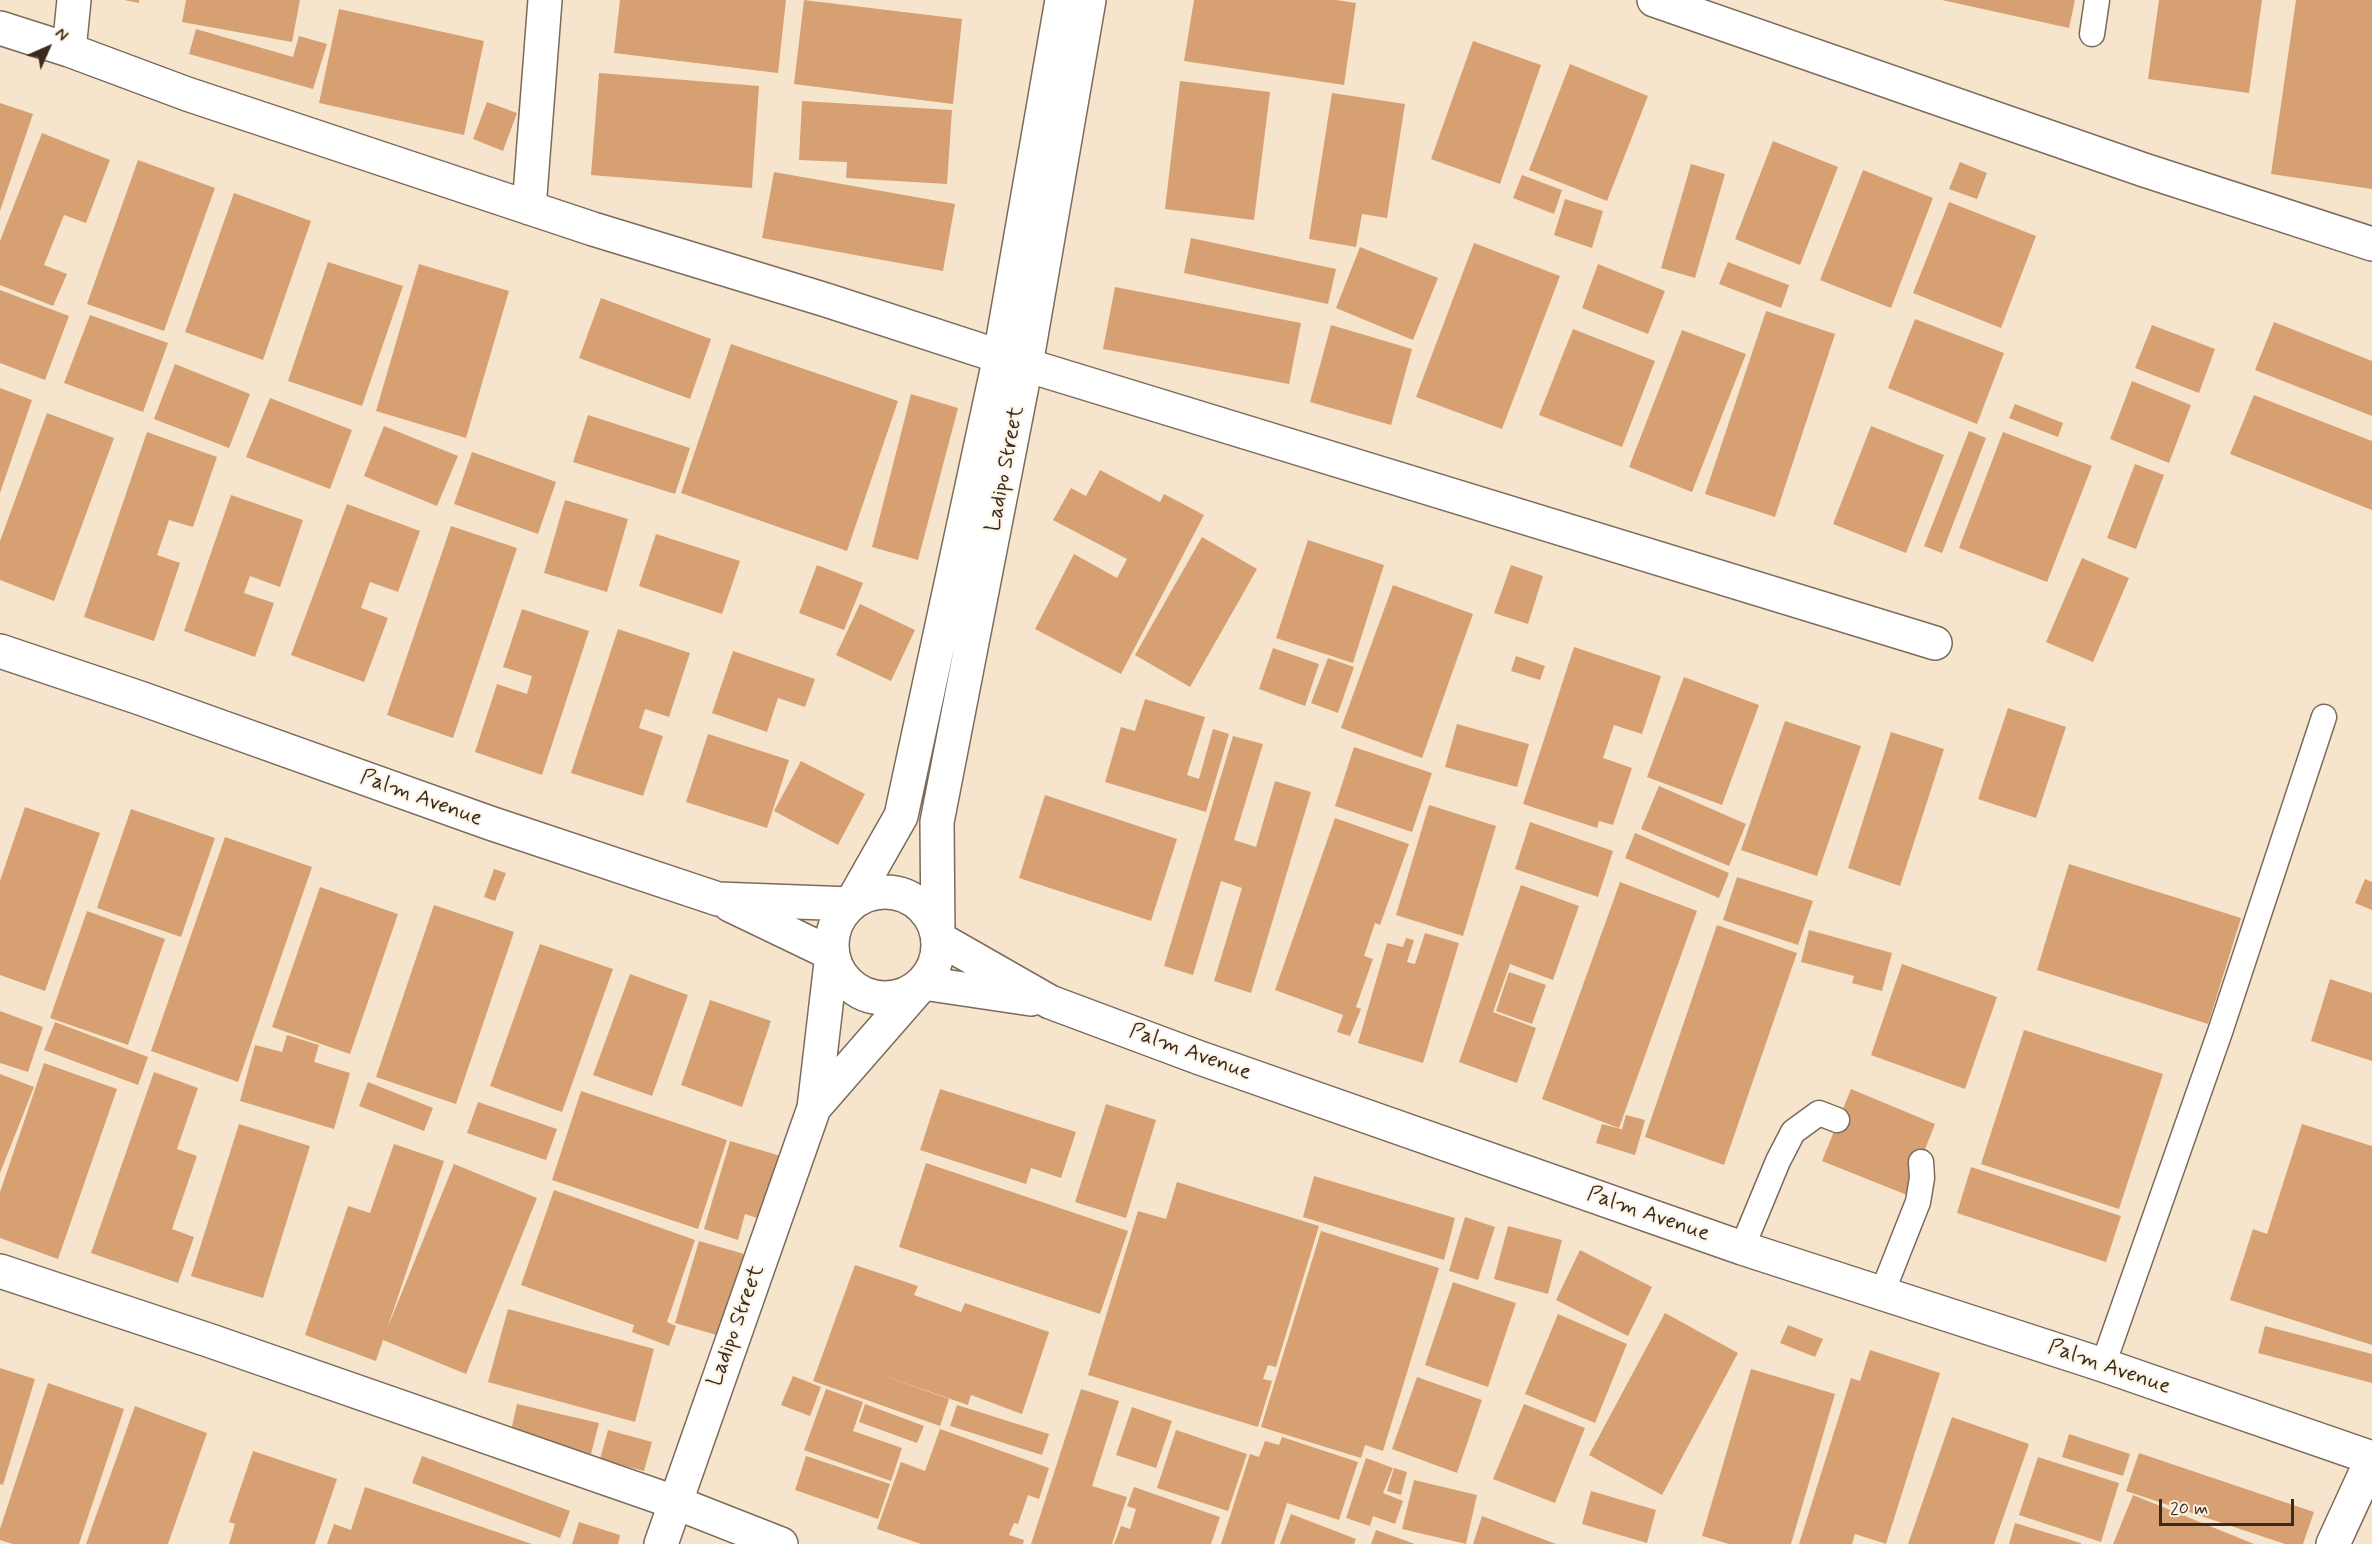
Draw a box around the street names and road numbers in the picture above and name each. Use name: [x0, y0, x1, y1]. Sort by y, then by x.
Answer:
street label: Ladipo Street: [981, 404, 1031, 534]
street label: Palm Avenue: [356, 765, 486, 833]
street label: Palm Avenue: [1125, 1019, 1255, 1087]
street label: Palm Avenue: [1583, 1182, 1713, 1248]
street label: Ladipo Street: [703, 1262, 771, 1390]
street label: Palm Avenue: [2044, 1335, 2174, 1401]

